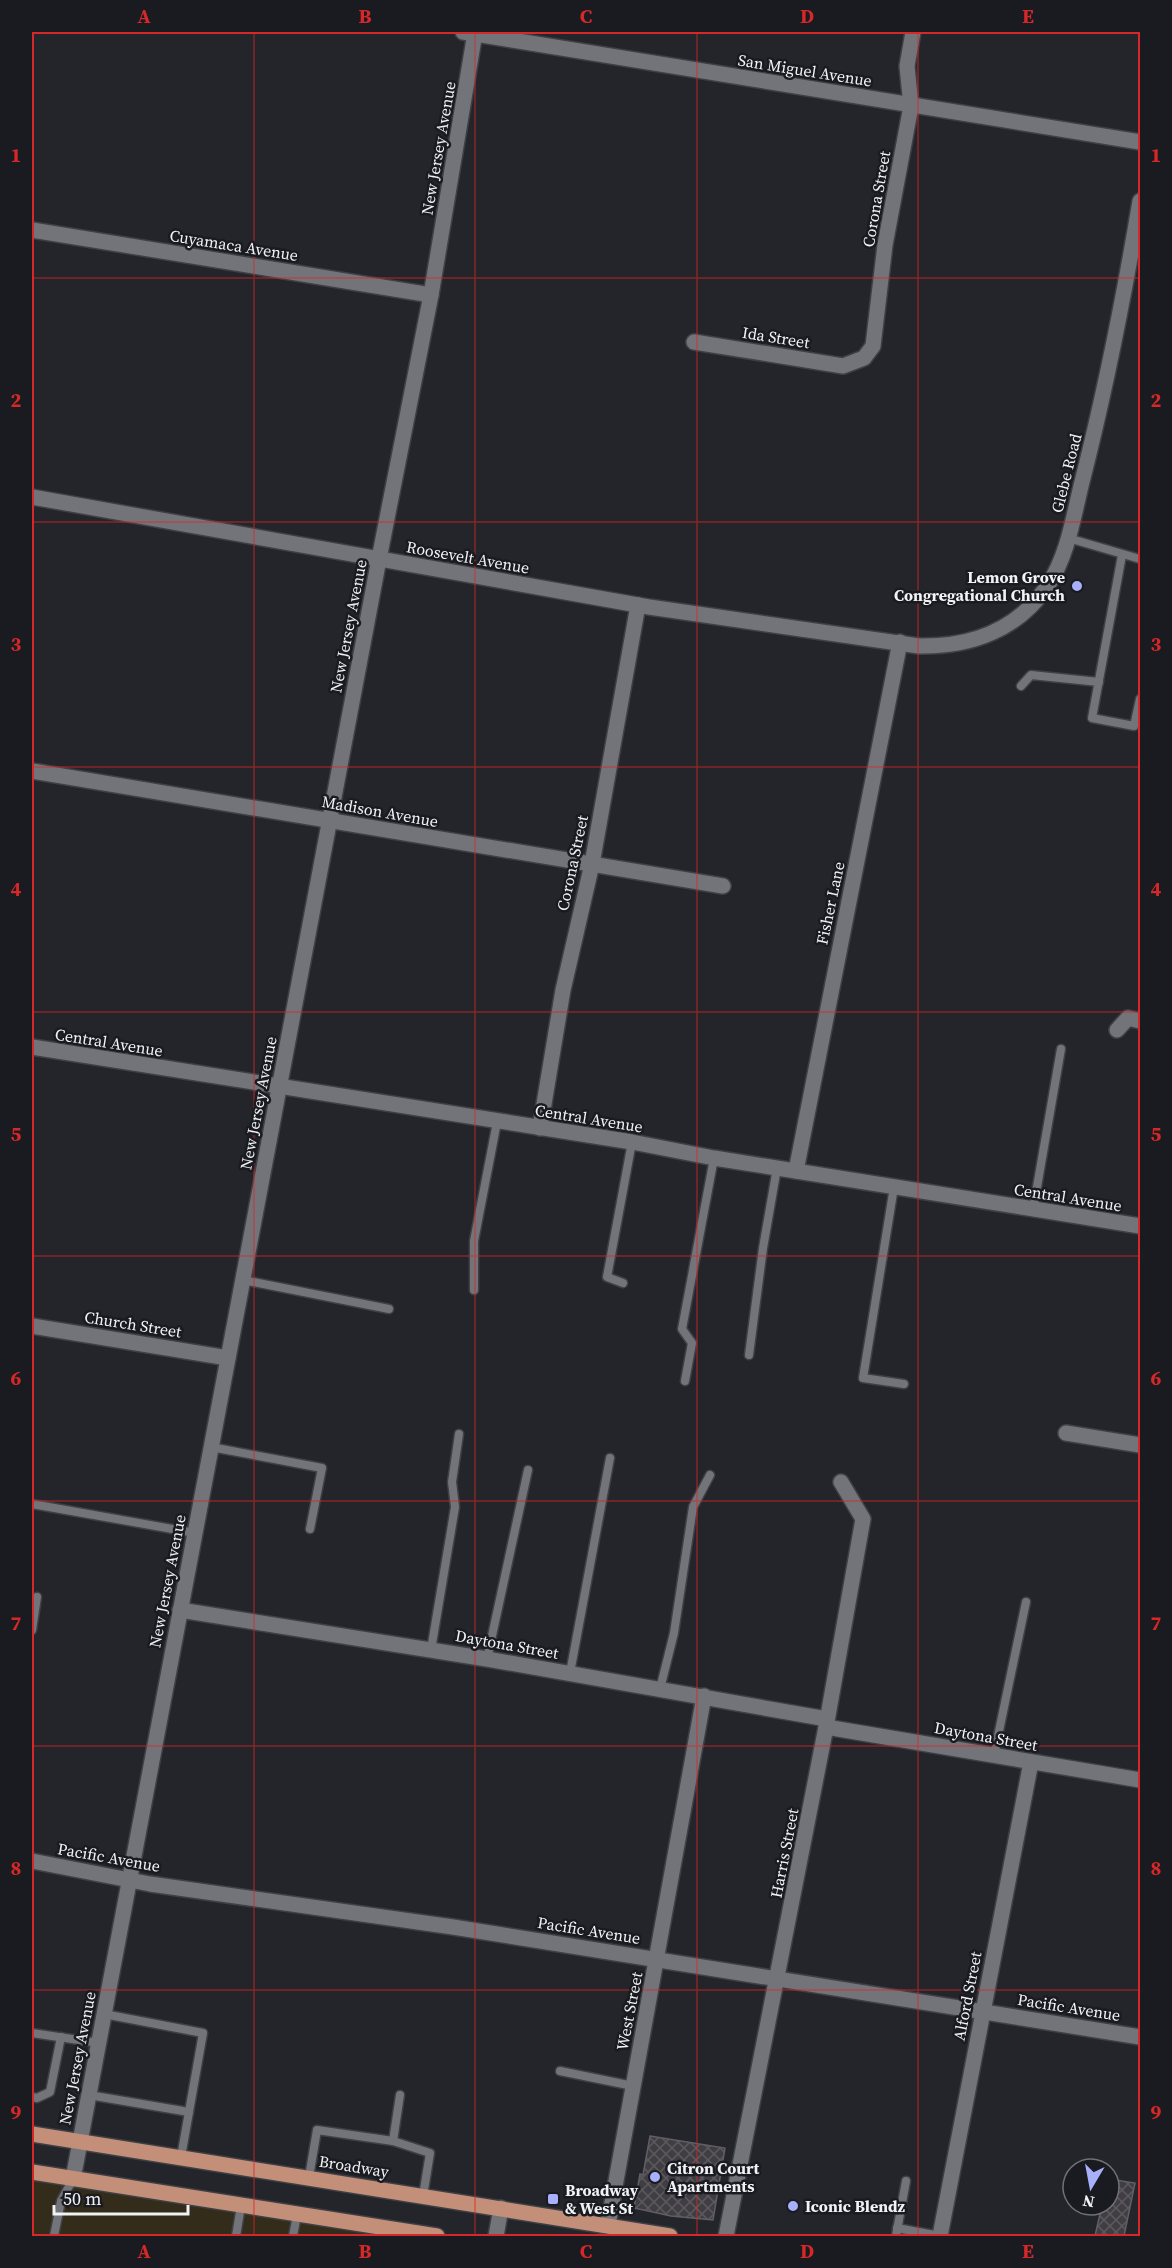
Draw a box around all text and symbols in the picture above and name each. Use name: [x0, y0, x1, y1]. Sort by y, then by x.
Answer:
text: A: [137, 2, 151, 30]
text: B: [358, 2, 372, 30]
text: C: [580, 2, 592, 30]
text: D: [800, 2, 814, 30]
text: E: [1022, 2, 1034, 30]
street label: San Miguel Avenue: [736, 49, 874, 91]
street label: New Jersey Avenue: [415, 79, 461, 217]
text: 1: [11, 141, 21, 169]
text: 1: [1151, 141, 1161, 169]
street label: Corona Street: [857, 148, 895, 249]
street label: Cuyamaca Avenue: [168, 224, 300, 266]
street label: Ida Street: [741, 321, 812, 353]
text: 2: [11, 386, 22, 414]
text: 2: [1151, 386, 1162, 414]
street label: Glebe Road: [1046, 431, 1086, 515]
street label: Roosevelt Avenue: [405, 535, 531, 579]
street label: New Jersey Avenue: [324, 557, 372, 695]
place label: Lemon Grove Congregational Church: [894, 566, 1065, 606]
marker: Lemon Grove Congregational Church: [1070, 579, 1084, 593]
text: 3: [11, 630, 22, 658]
text: 3: [1151, 630, 1162, 658]
street label: Madison Avenue: [320, 790, 440, 832]
street label: Corona Street: [551, 812, 593, 913]
street label: Fisher Lane: [810, 859, 850, 947]
text: 4: [11, 875, 22, 903]
text: 4: [1151, 875, 1162, 903]
street label: Central Avenue: [54, 1023, 164, 1061]
street label: New Jersey Avenue: [234, 1034, 282, 1172]
street label: Central Avenue: [534, 1099, 644, 1137]
text: 5: [11, 1120, 22, 1148]
text: 5: [1151, 1120, 1162, 1148]
street label: Central Avenue: [1013, 1178, 1123, 1216]
street label: Church Street: [83, 1305, 184, 1343]
text: 6: [11, 1364, 22, 1392]
text: 6: [1151, 1364, 1162, 1392]
street label: New Jersey Avenue: [143, 1512, 191, 1650]
text: 7: [11, 1609, 22, 1637]
text: 7: [1151, 1609, 1162, 1637]
street label: Daytona Street: [454, 1624, 561, 1664]
street label: Daytona Street: [933, 1716, 1040, 1756]
street label: Harris Street: [765, 1806, 804, 1900]
street label: Pacific Avenue: [56, 1837, 162, 1877]
text: 8: [11, 1854, 21, 1882]
text: 8: [1151, 1854, 1161, 1882]
street label: Pacific Avenue: [536, 1911, 642, 1949]
street label: Alford Street: [948, 1949, 987, 2042]
street label: West Street: [611, 1969, 648, 2052]
street label: Pacific Avenue: [1016, 1988, 1122, 2026]
street label: New Jersey Avenue: [53, 1989, 101, 2127]
text: 9: [11, 2098, 22, 2126]
text: 9: [1151, 2098, 1162, 2126]
street label: Broadway: [317, 2150, 391, 2183]
place label: Citron Court Apartments: [667, 2157, 759, 2197]
north arrow: [1061, 2157, 1121, 2217]
marker: Citron Court Apartments: [648, 2170, 662, 2184]
scale bar: [54, 2178, 188, 2216]
place label: Broadway & West St: [565, 2179, 639, 2219]
text: 50 m: [63, 2186, 101, 2211]
text: N: [1080, 2190, 1096, 2214]
marker: Broadway & West St: [546, 2192, 560, 2206]
place label: Iconic Blendz: [805, 2195, 906, 2217]
marker: Iconic Blendz: [786, 2199, 800, 2213]
text: A: [137, 2237, 151, 2265]
text: B: [358, 2237, 372, 2265]
text: C: [580, 2237, 592, 2265]
text: D: [800, 2237, 814, 2265]
text: E: [1022, 2237, 1034, 2265]

